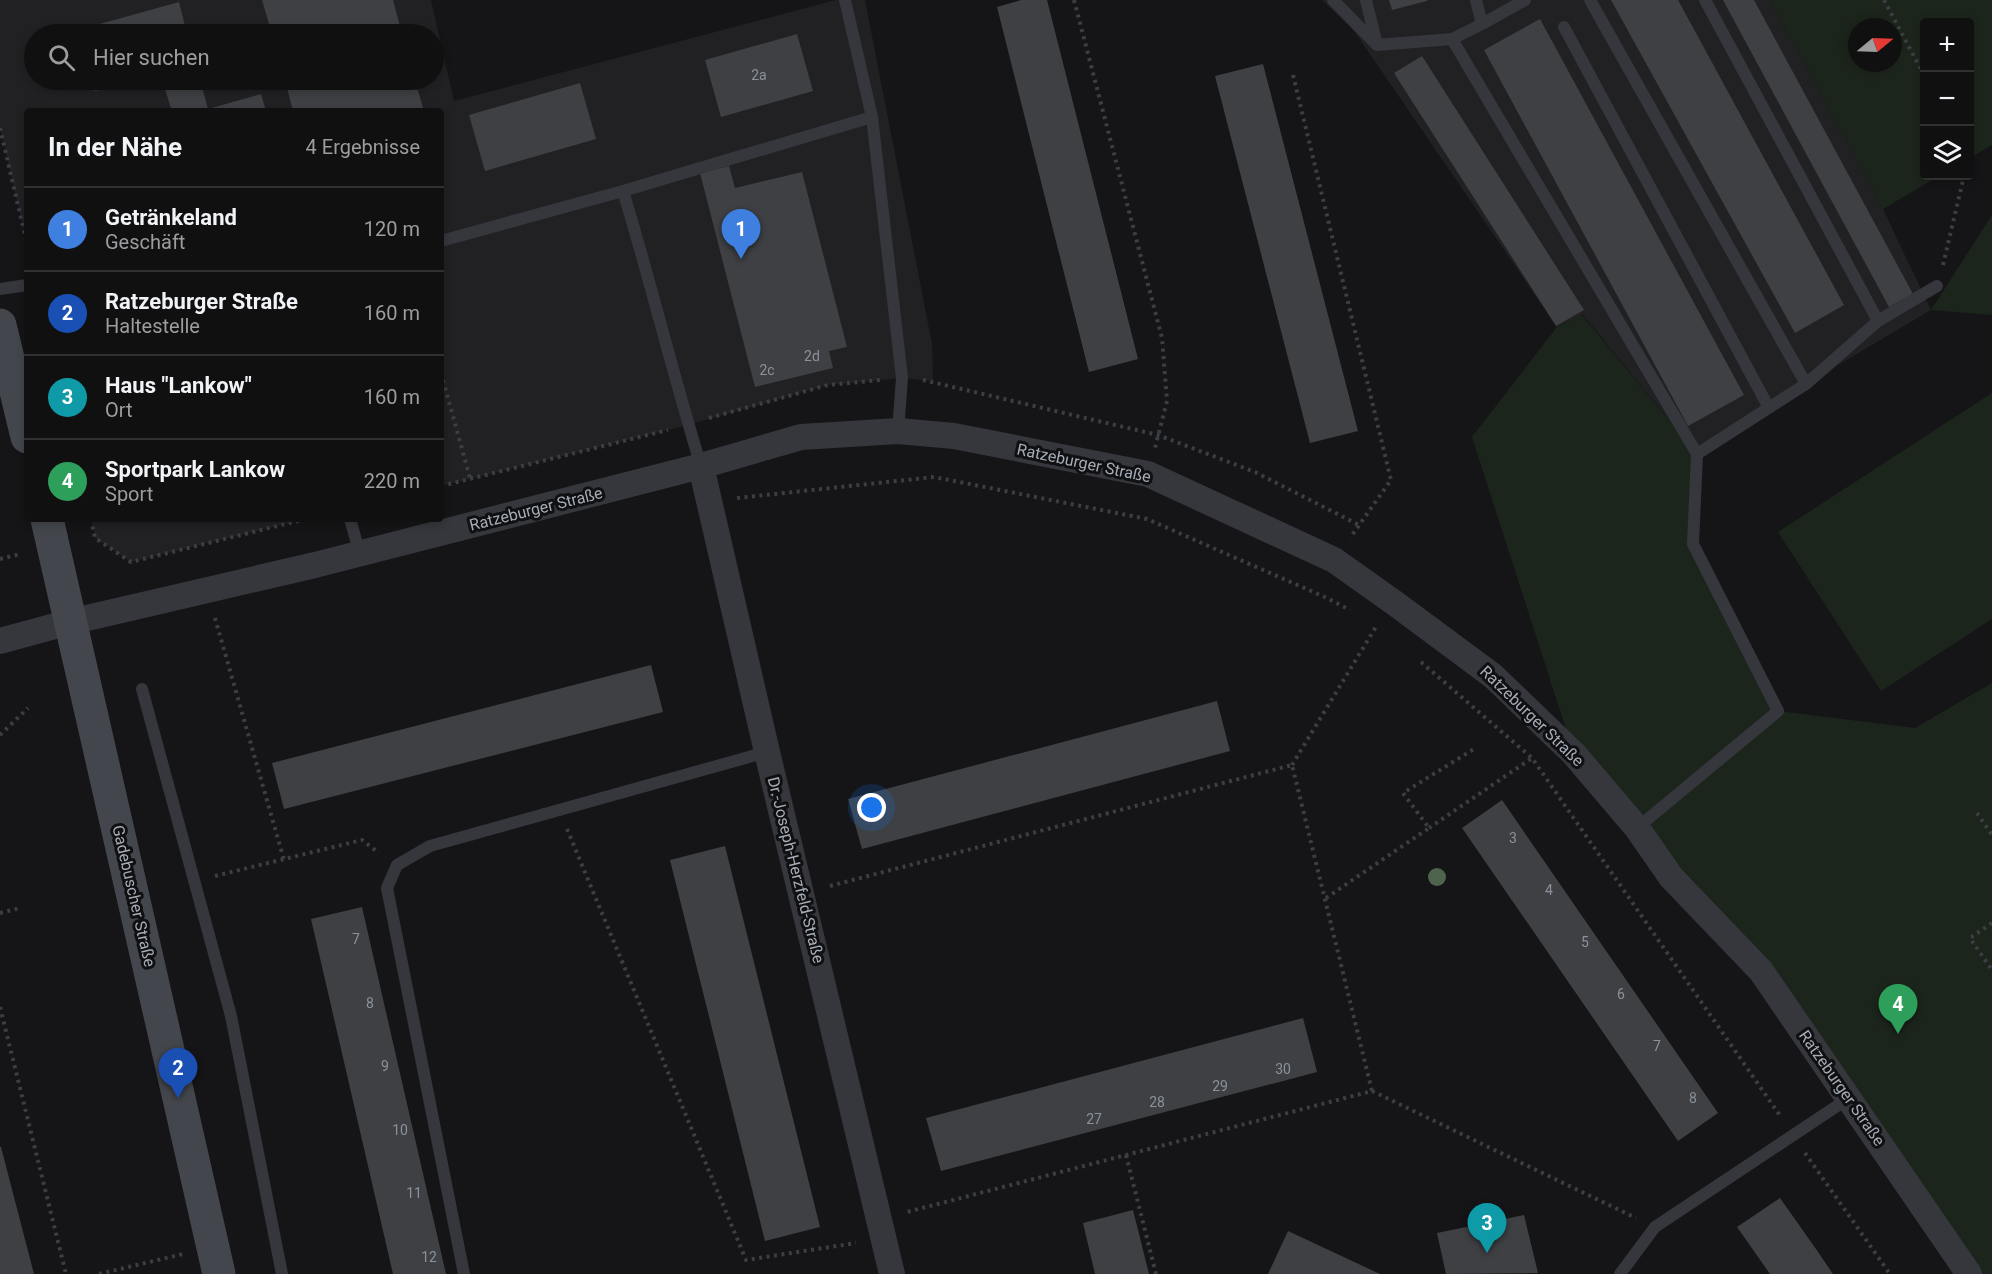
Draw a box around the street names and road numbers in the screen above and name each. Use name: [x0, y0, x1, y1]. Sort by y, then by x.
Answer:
street label: Ratzeburger Straße: [1015, 440, 1153, 486]
street label: Ratzeburger Straße: [467, 483, 605, 535]
street label: Ratzeburger Straße: [1476, 662, 1588, 770]
street label: Dr.-Joseph-Herzfeld-Straße: [764, 775, 828, 965]
street label: Gadebuscher Straße: [108, 823, 160, 969]
street label: Ratzeburger Straße: [1795, 1027, 1889, 1149]

